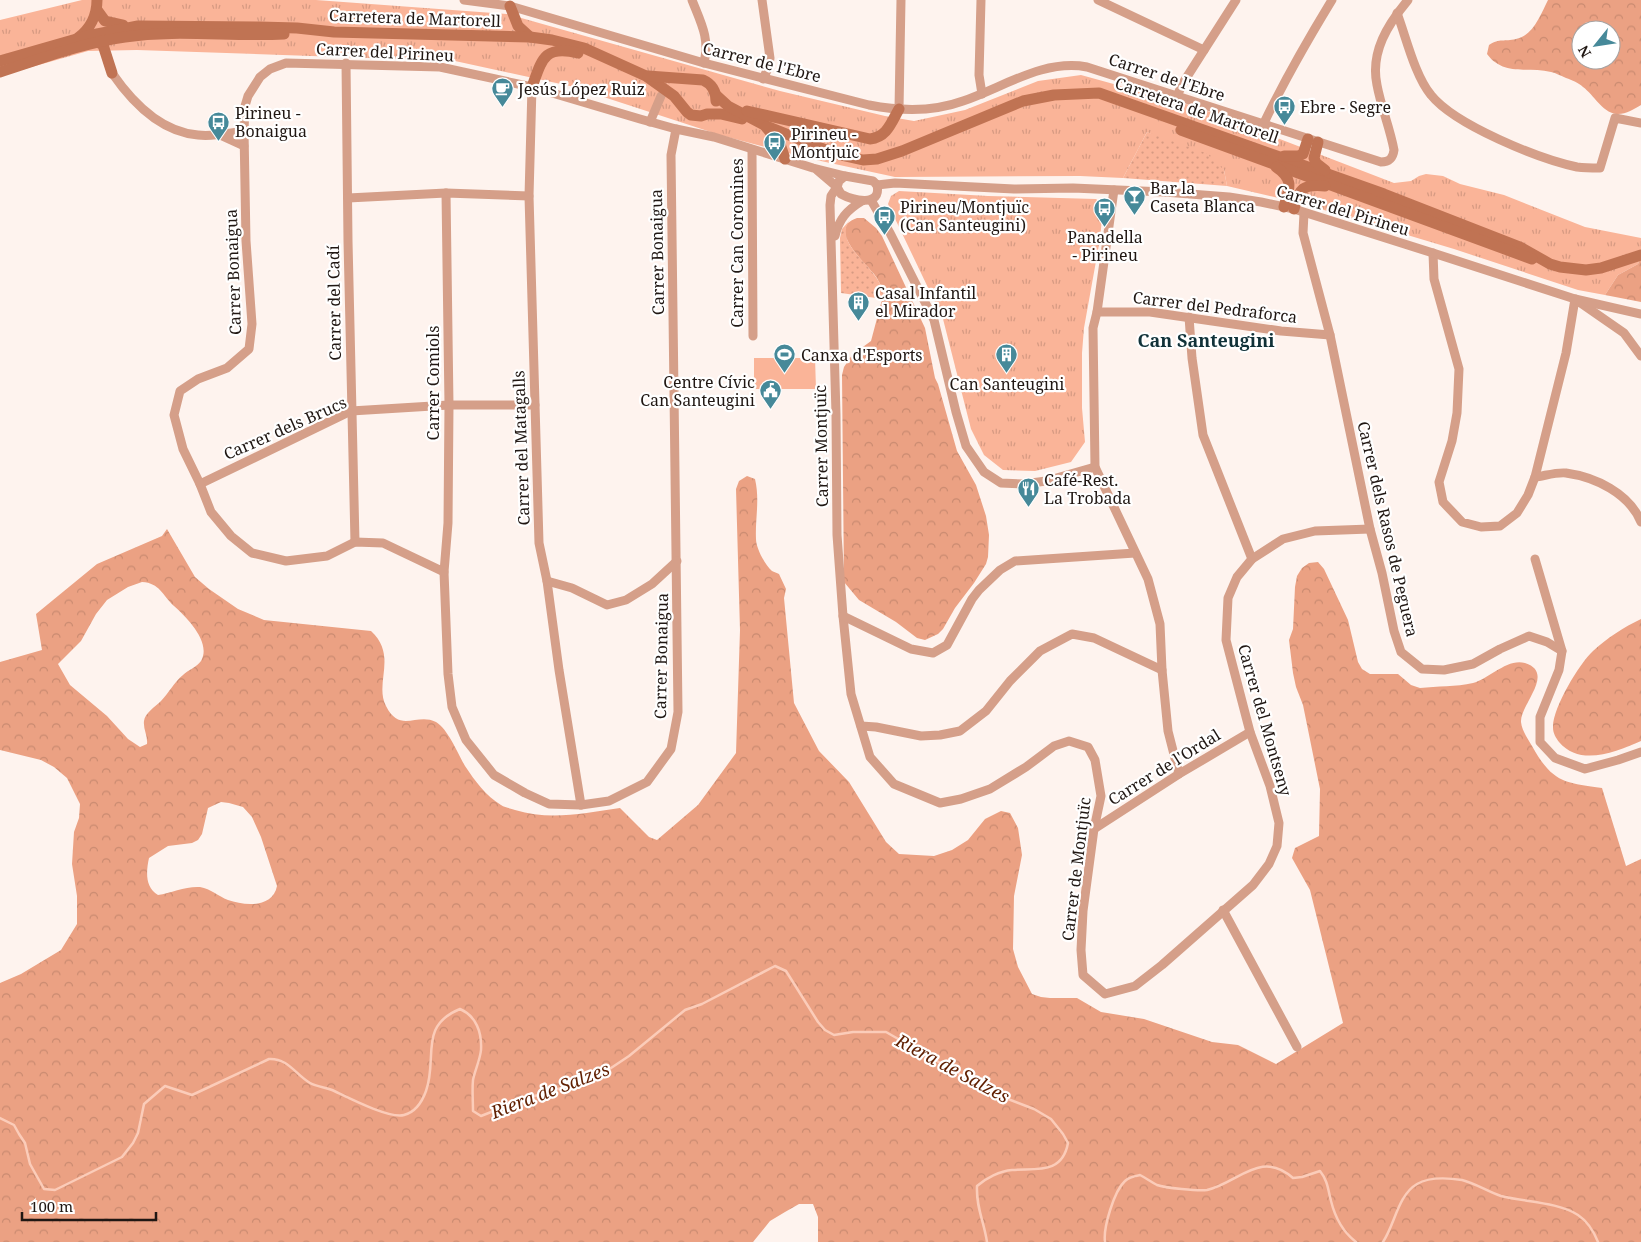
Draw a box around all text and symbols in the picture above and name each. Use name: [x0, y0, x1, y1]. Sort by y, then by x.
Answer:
street label: Carretera de Martorell: [329, 4, 501, 32]
north arrow: [1571, 20, 1621, 70]
street label: Carrer del Pirineu: [315, 37, 455, 67]
street label: Carrer de l'Ebre: [701, 37, 823, 87]
text: N: [1573, 42, 1595, 61]
street label: Carrer de l'Ebre: [1106, 48, 1228, 106]
street label: Carretera de Martorell: [1112, 72, 1282, 148]
cafe icon: Jesús López Ruiz: [490, 77, 514, 108]
place label: Jesús López Ruiz: [517, 78, 645, 100]
bus stop icon: Ebre - Segre: [1272, 95, 1296, 126]
place label: Ebre - Segre: [1300, 96, 1391, 118]
place label: Pirineu - Bonaigua: [235, 102, 307, 142]
bus stop icon: Pirineu - Bonaigua: [207, 110, 231, 141]
place label: Pirineu - Montjuïc: [791, 123, 859, 163]
bus stop icon: Pirineu - Montjuïc: [763, 131, 787, 162]
street label: Carrer Can Coromines: [726, 158, 748, 328]
place label: Bar la Caseta Blanca: [1150, 177, 1255, 217]
street label: Carrer del Pirineu: [1274, 179, 1412, 241]
bar icon: Bar la Caseta Blanca: [1122, 185, 1146, 216]
street label: Carrer Bonaigua: [645, 189, 669, 315]
place label: Pirineu/Montjuïc (Can Santeugini): [900, 196, 1029, 236]
bus stop icon: Panadella - Pirineu: [1093, 196, 1117, 227]
bus stop icon: Pirineu/Montjuïc (Can Santeugini): [872, 204, 896, 235]
street label: Carrer Bonaigua: [220, 209, 246, 335]
place label: Panadella - Pirineu: [1067, 226, 1143, 266]
street label: Carrer del Cadí: [322, 245, 346, 361]
place label: Casal Infantil el Mirador: [875, 282, 976, 322]
street label: Carrer del Pedraforca: [1132, 286, 1298, 328]
building icon: Casal Infantil el Mirador: [847, 290, 871, 321]
street label: Carrer Comiols: [422, 326, 444, 440]
district label: Can Santeugini: [1137, 328, 1275, 352]
sports icon: Canxa d'Esports: [773, 343, 797, 374]
building icon: Can Santeugini: [995, 343, 1019, 374]
place label: Canxa d'Esports: [801, 344, 923, 366]
street label: Carrer del Matagalls: [507, 370, 535, 526]
place label: Centre Cívic Can Santeugini: [640, 371, 755, 411]
place label: Can Santeugini: [950, 373, 1064, 395]
public building icon: Centre Cívic Can Santeugini: [759, 379, 783, 410]
street label: Carrer Montjuïc: [809, 385, 833, 507]
street label: Carrer dels Brucs: [220, 391, 350, 465]
street label: Carrer dels Rasos de Peguera: [1352, 419, 1424, 639]
place label: Café-Rest. La Trobada: [1044, 469, 1131, 509]
restaurant icon: Café-Rest. La Trobada: [1016, 477, 1040, 508]
street label: Carrer Bonaigua: [649, 593, 673, 719]
street label: Carrer del Montseny: [1233, 642, 1297, 799]
street label: Carrer de l'Ordal: [1104, 724, 1224, 810]
street label: Carrer de Montjuïc: [1056, 796, 1096, 942]
water label: Riera de Salzes: [891, 1027, 1014, 1108]
water label: Riera de Salzes: [486, 1056, 613, 1124]
scale bar: [22, 1190, 156, 1222]
text: 100 m: [30, 1196, 73, 1216]

